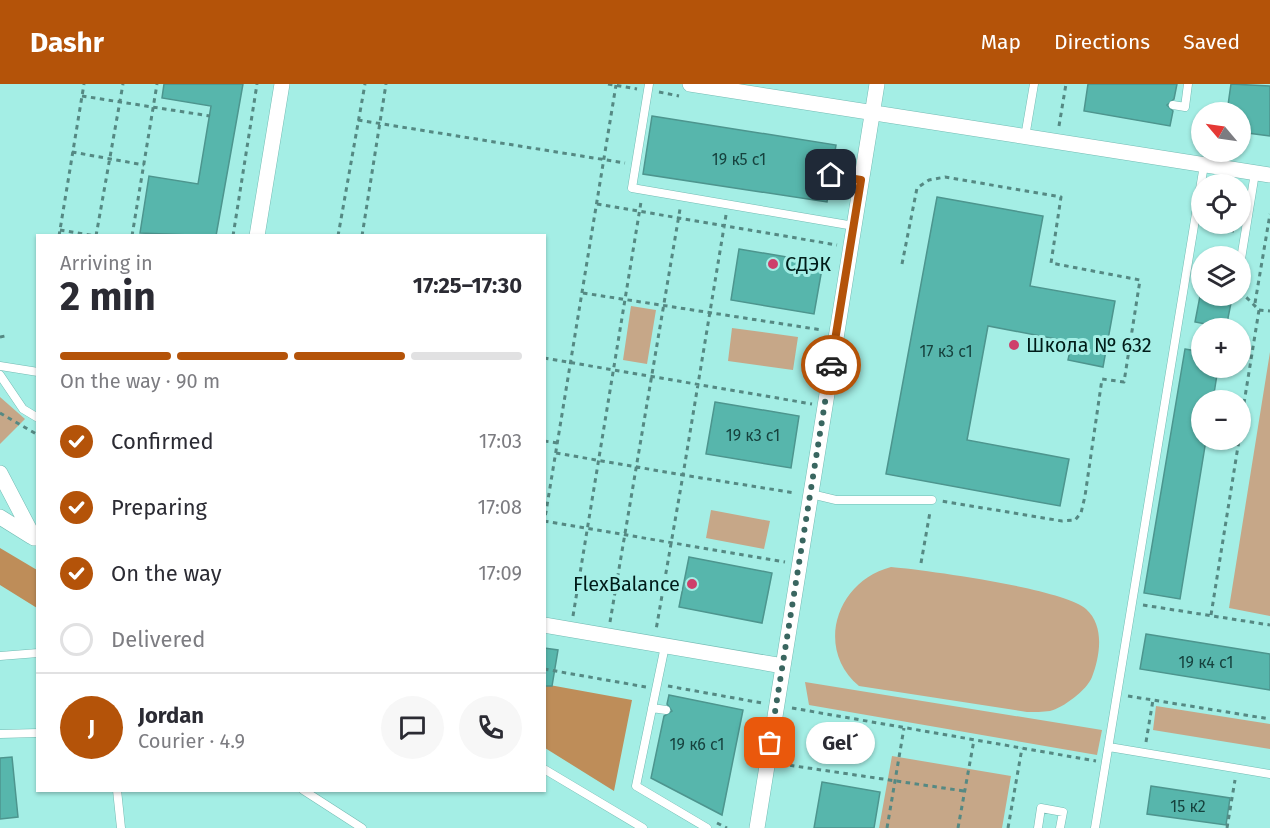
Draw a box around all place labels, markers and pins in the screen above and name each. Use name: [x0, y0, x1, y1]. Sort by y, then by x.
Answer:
pin: [805, 149, 856, 200]
place label: СДЭК: [785, 252, 831, 276]
marker: СДЭК: [766, 257, 780, 271]
place label: Школа № 632: [1026, 333, 1152, 357]
marker: Школа № 632: [1007, 338, 1021, 352]
place label: FlexBalance: [573, 572, 680, 596]
marker: FlexBalance: [685, 577, 699, 591]
pin: [744, 717, 795, 768]
callout: Gel´: [806, 722, 875, 764]

